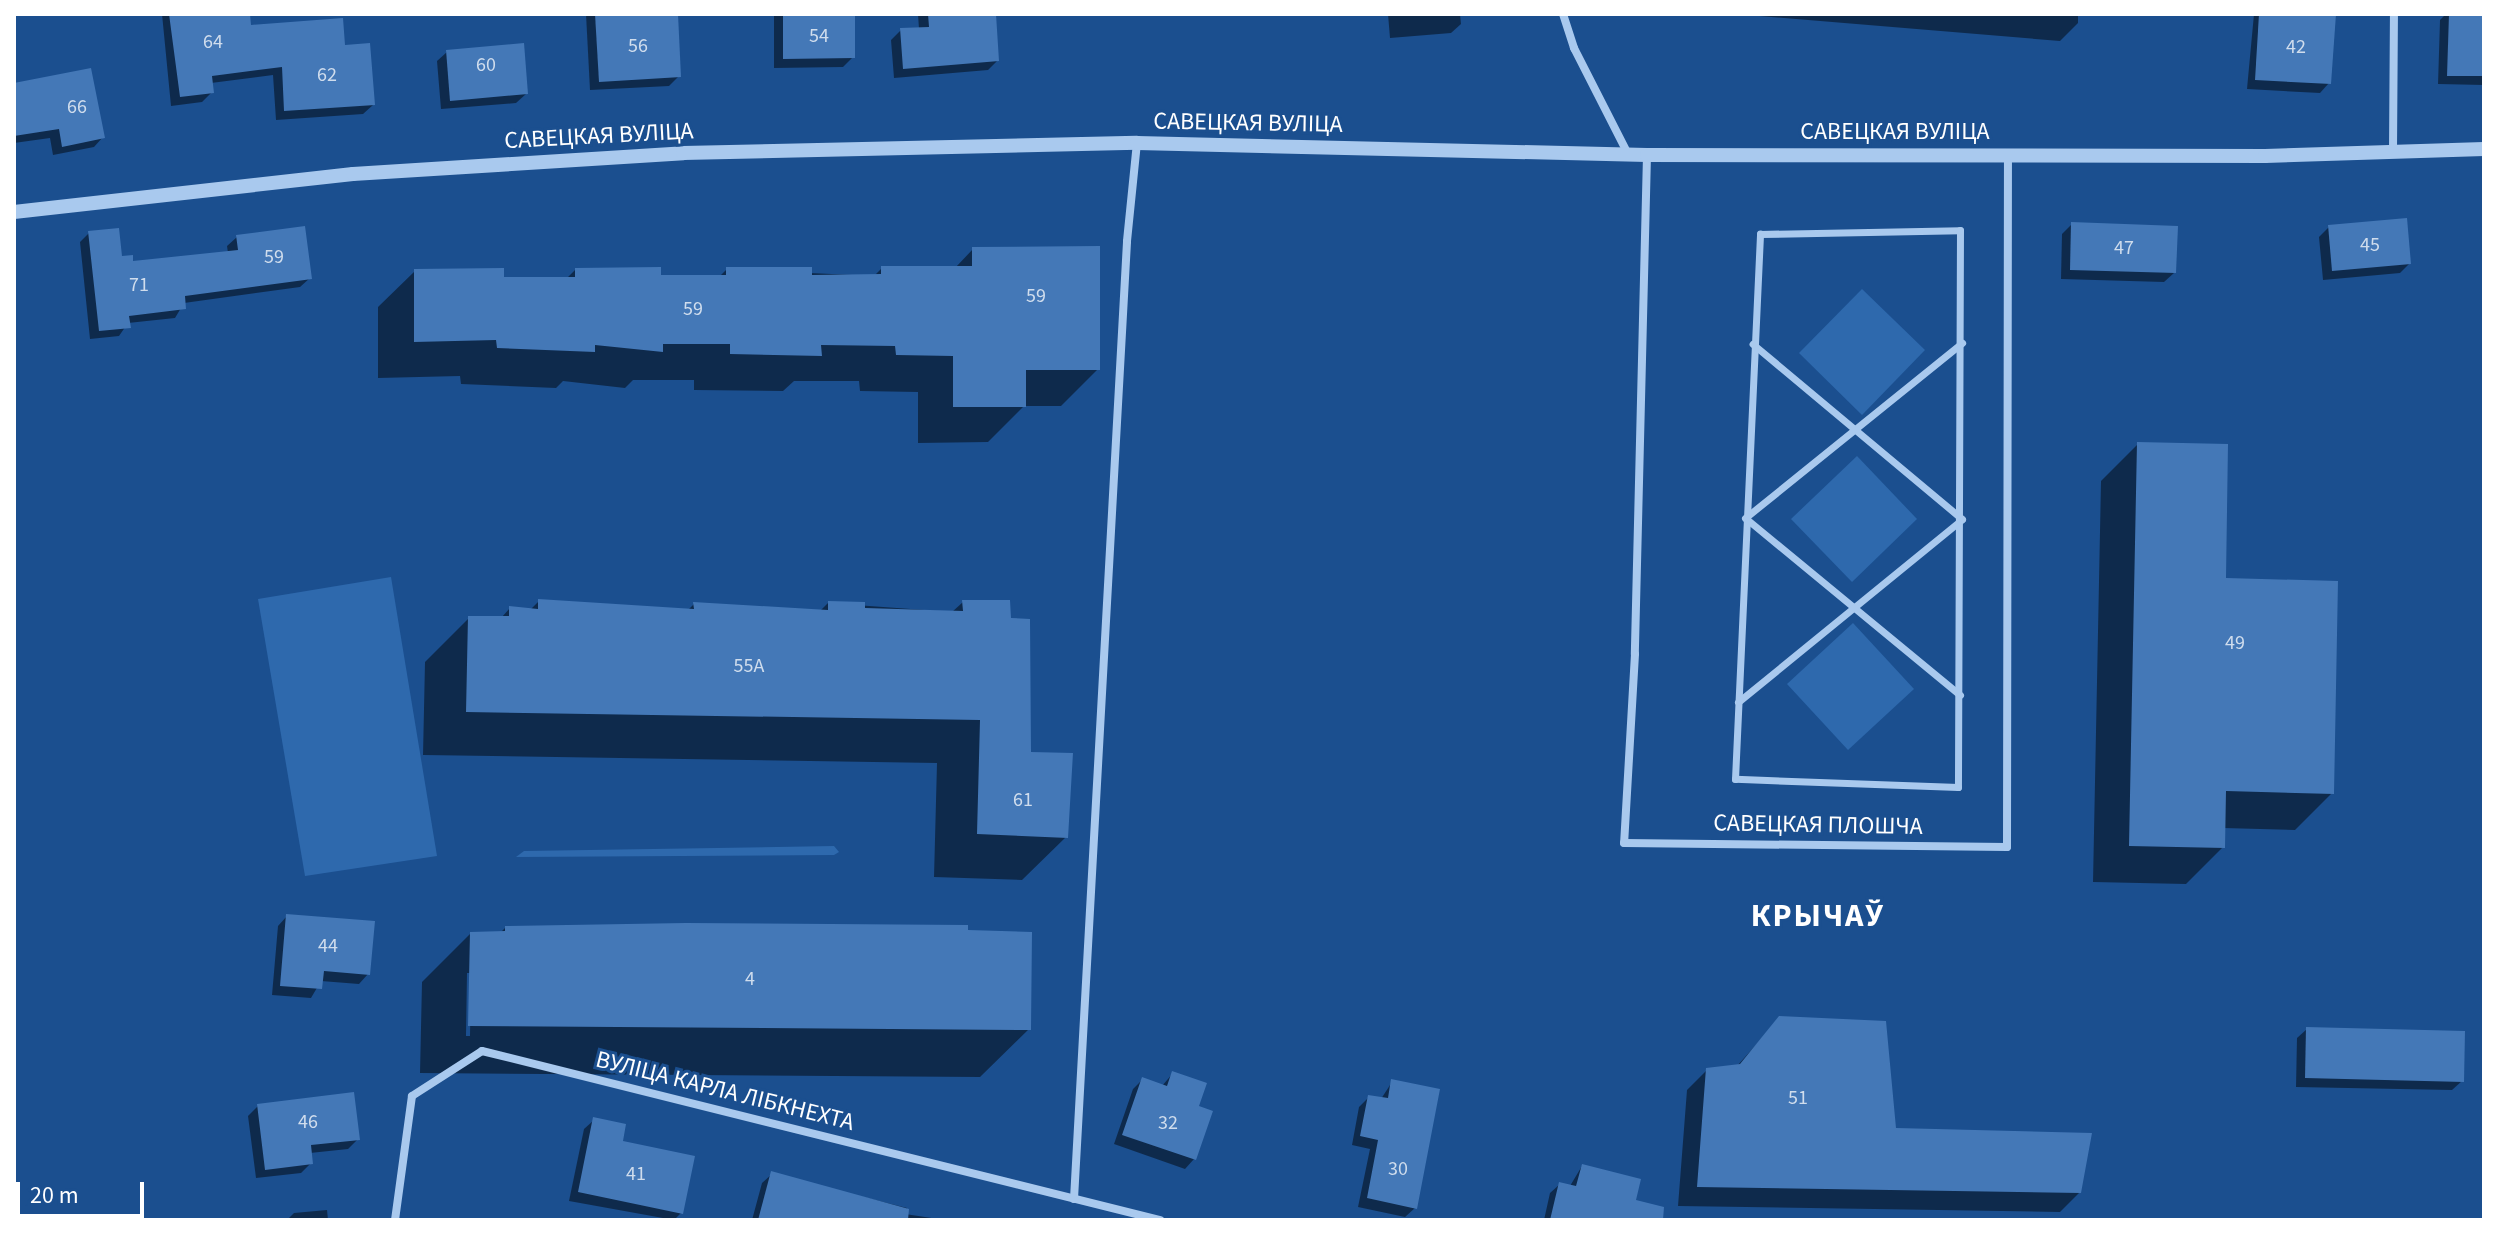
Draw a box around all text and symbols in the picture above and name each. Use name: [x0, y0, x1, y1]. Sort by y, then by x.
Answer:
house number: 54: [809, 24, 829, 48]
house number: 64: [203, 30, 223, 54]
house number: 56: [628, 34, 648, 58]
house number: 42: [2286, 35, 2306, 59]
house number: 60: [476, 53, 496, 77]
house number: 62: [317, 63, 337, 87]
house number: 66: [67, 95, 87, 119]
street label: САВЕЦКАЯ ВУЛІЦА: [1153, 107, 1343, 139]
street label: САВЕЦКАЯ ВУЛІЦА: [504, 117, 694, 155]
street label: САВЕЦКАЯ ВУЛІЦА: [1800, 118, 1990, 146]
house number: 45: [2360, 233, 2380, 257]
house number: 47: [2114, 236, 2134, 260]
house number: 59: [264, 245, 284, 269]
house number: 71: [129, 273, 149, 297]
house number: 59: [1026, 284, 1046, 308]
house number: 59: [683, 297, 703, 321]
house number: 49: [2225, 631, 2245, 655]
house number: 55А: [734, 654, 764, 678]
house number: 61: [1013, 788, 1033, 812]
street label: САВЕЦКАЯ ПЛОШЧА: [1713, 809, 1923, 841]
district label: КРЫЧАЎ: [1751, 897, 1885, 935]
house number: 44: [318, 934, 338, 958]
house number: 4: [745, 967, 755, 991]
street label: ВУЛІЦА КАРЛА ЛІБКНЕХТА: [593, 1045, 857, 1137]
house number: 51: [1788, 1086, 1808, 1110]
house number: 46: [298, 1110, 318, 1134]
house number: 32: [1158, 1111, 1178, 1135]
house number: 30: [1388, 1157, 1408, 1181]
house number: 41: [626, 1162, 646, 1186]
scale bar: [20, 1166, 148, 1216]
text: 20 m: [30, 1178, 79, 1213]

